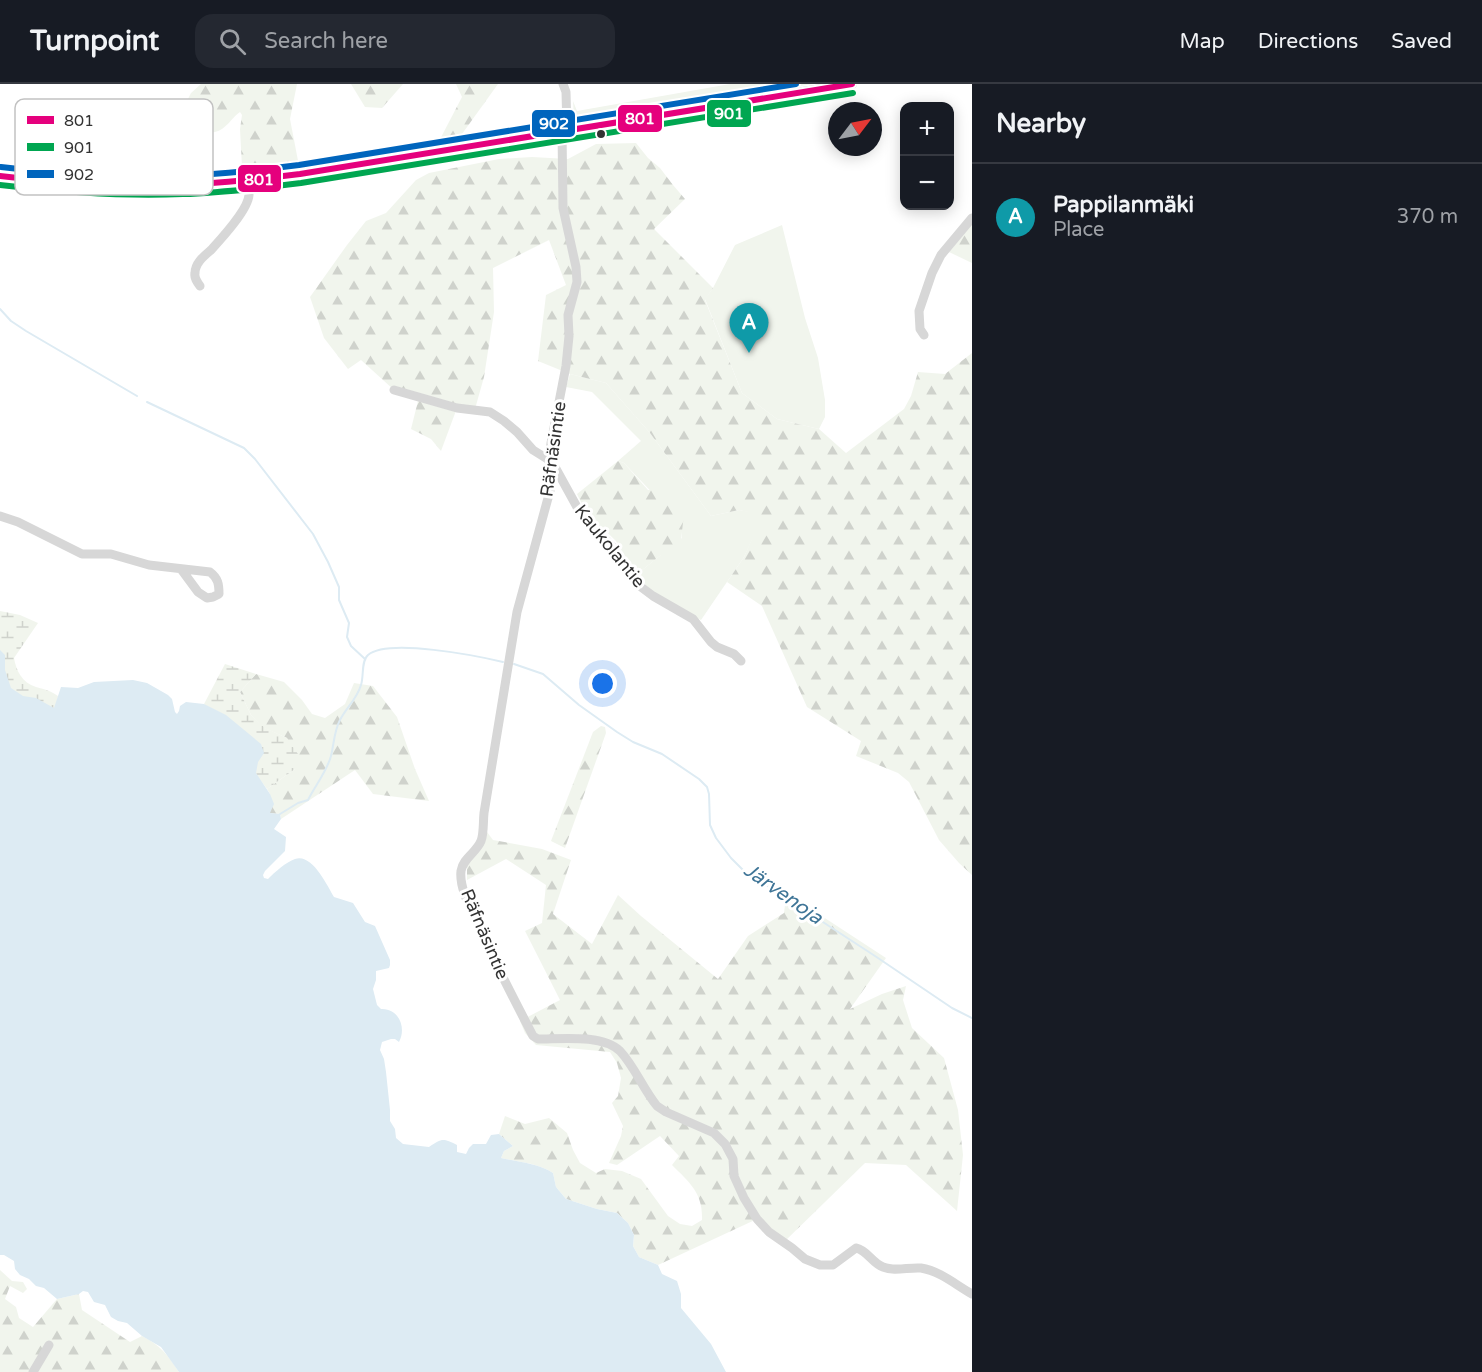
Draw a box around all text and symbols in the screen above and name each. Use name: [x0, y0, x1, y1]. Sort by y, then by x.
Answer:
search box: [195, 14, 615, 68]
text: Turnpoint: [30, 24, 159, 58]
icon: search: [216, 25, 249, 58]
text: Search here: [264, 28, 388, 54]
text: Map: [1179, 29, 1225, 54]
text: Directions: [1258, 29, 1358, 54]
text: Saved: [1391, 29, 1452, 54]
legend: [15, 99, 213, 195]
line badge: 901: [706, 99, 752, 128]
north arrow: [828, 102, 882, 156]
map controls: [900, 102, 954, 210]
button: +: [900, 102, 954, 156]
line badge: 801: [617, 104, 663, 133]
text: 901: [714, 104, 744, 124]
text: Nearby: [996, 108, 1086, 139]
line badge: 902: [531, 109, 576, 138]
text: 801: [625, 109, 655, 129]
text: 801: [64, 111, 94, 131]
text: 902: [539, 114, 569, 134]
unlabelled marker: [595, 128, 607, 140]
text: 901: [64, 138, 94, 158]
button: −: [900, 156, 954, 210]
line badge: 801: [237, 164, 282, 193]
text: 902: [64, 165, 94, 185]
text: 801: [244, 170, 274, 190]
text: Pappilanmäki: [1053, 192, 1194, 218]
text: A: [1008, 205, 1023, 229]
text: 370 m: [1397, 205, 1458, 229]
text: Place: [1053, 218, 1104, 242]
pin: A: [730, 304, 768, 353]
street label: Räfnäsintie: [535, 400, 571, 498]
street label: Kaukolantie: [570, 500, 650, 592]
your location: [588, 669, 617, 698]
water label: Järvenoja: [739, 858, 828, 930]
street label: Räfnäsintie: [456, 885, 514, 983]

